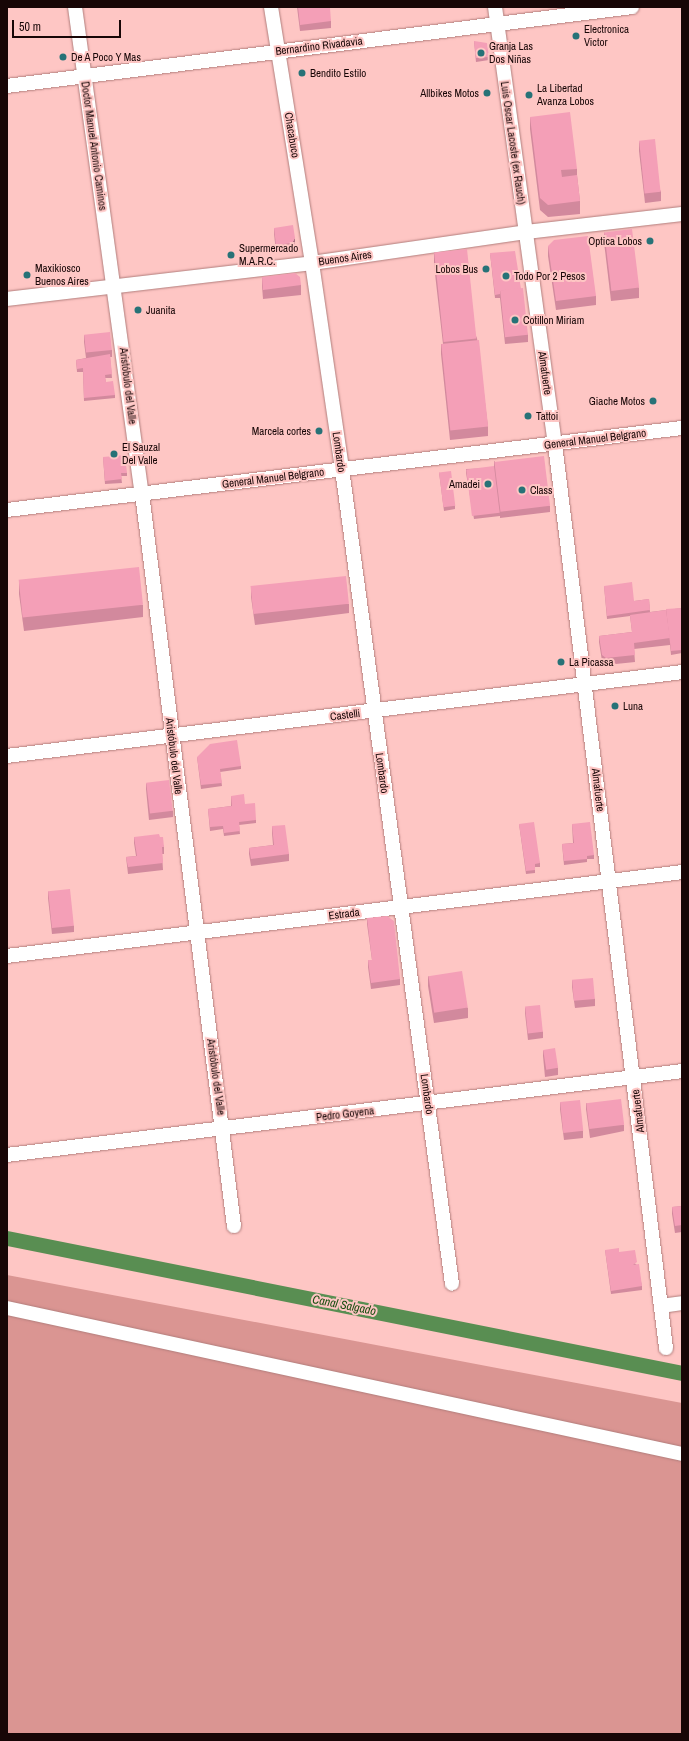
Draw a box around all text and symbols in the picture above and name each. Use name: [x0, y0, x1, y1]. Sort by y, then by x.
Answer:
scale bar: [14, 12, 123, 38]
text: 50 m: [19, 19, 41, 35]
place label: Electronica Victor: [584, 23, 629, 49]
marker: Electronica Victor: [571, 31, 581, 41]
street label: Bernardino Rivadavia: [275, 34, 363, 58]
place label: Granja Las Dos Niñas: [489, 40, 533, 66]
marker: Granja Las Dos Niñas: [476, 48, 486, 58]
place label: De A Poco Y Mas: [71, 50, 142, 64]
marker: De A Poco Y Mas: [58, 52, 68, 62]
place label: Bendito Estilo: [310, 66, 366, 80]
marker: Bendito Estilo: [297, 68, 307, 78]
street label: Doctor Manuel Antonio Caminos: [78, 80, 110, 212]
street label: Luis Oscar Lacoste (ex Rauch): [498, 81, 528, 205]
place label: La Libertad Avanza Lobos: [537, 82, 594, 108]
place label: Allbikes Motos: [420, 86, 479, 100]
marker: Allbikes Motos: [482, 88, 492, 98]
marker: La Libertad Avanza Lobos: [524, 90, 534, 100]
street label: Chacabuco: [282, 111, 302, 159]
place label: Optica Lobos: [588, 234, 642, 248]
marker: Optica Lobos: [645, 236, 655, 246]
place label: Supermercado M.A.R.C.: [239, 242, 298, 268]
street label: Buenos Aires: [317, 248, 373, 268]
marker: Supermercado M.A.R.C.: [226, 250, 236, 260]
place label: Maxikiosco Buenos Aires: [35, 262, 89, 288]
place label: Lobos Bus: [435, 262, 478, 276]
marker: Lobos Bus: [481, 264, 491, 274]
place label: Todo Por 2 Pesos: [514, 269, 585, 283]
marker: Maxikiosco Buenos Aires: [22, 270, 32, 280]
marker: Todo Por 2 Pesos: [501, 271, 511, 281]
place label: Juanita: [146, 303, 176, 317]
marker: Juanita: [133, 305, 143, 315]
place label: Cotillon Miriam: [523, 313, 584, 327]
marker: Cotillon Miriam: [510, 315, 520, 325]
street label: Aristóbulo del Valle: [117, 347, 139, 425]
street label: Almafuerte: [535, 350, 555, 396]
place label: Giache Motos: [589, 394, 645, 408]
marker: Giache Motos: [648, 396, 658, 406]
place label: Tattoi: [536, 409, 558, 423]
marker: Tattoi: [523, 411, 533, 421]
place label: Marcela cortes: [252, 424, 311, 438]
marker: Marcela cortes: [314, 426, 324, 436]
street label: General Manuel Belgrano: [543, 426, 647, 452]
street label: Lombardo: [330, 431, 348, 473]
place label: El Sauzal Del Valle: [122, 441, 160, 467]
marker: El Sauzal Del Valle: [109, 449, 119, 459]
street label: General Manuel Belgrano: [221, 465, 325, 491]
place label: Amadei: [449, 477, 480, 491]
marker: Amadei: [483, 479, 493, 489]
place label: Class: [530, 483, 553, 497]
marker: Class: [517, 485, 527, 495]
place label: La Picassa: [569, 655, 614, 669]
marker: La Picassa: [556, 657, 566, 667]
place label: Luna: [623, 699, 643, 713]
marker: Luna: [610, 701, 620, 711]
street label: Castelli: [329, 707, 361, 723]
street label: Aristóbulo del Valle: [163, 717, 185, 795]
street label: Lombardo: [373, 752, 391, 794]
street label: Almafuerte: [589, 768, 607, 812]
street label: Estrada: [328, 906, 360, 922]
street label: Aristóbulo del Valle: [204, 1038, 228, 1116]
street label: Lombardo: [418, 1073, 436, 1115]
street label: Almafuerte: [629, 1089, 647, 1133]
street label: Pedro Goyena: [315, 1104, 375, 1124]
water label: Canal Salgado: [311, 1293, 377, 1319]

